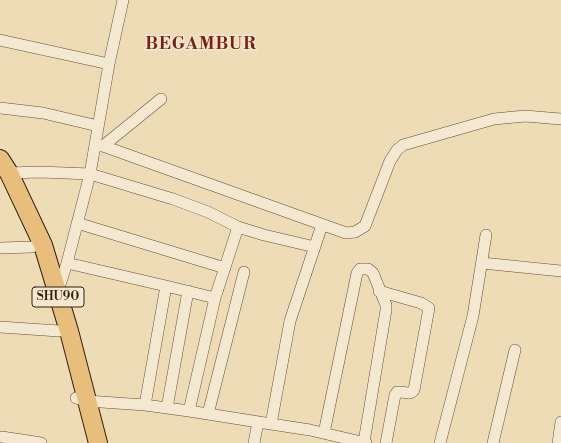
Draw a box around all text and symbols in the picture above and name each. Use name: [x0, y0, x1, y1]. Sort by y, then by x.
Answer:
district label: BEGAMBUR: [145, 35, 257, 55]
road number: SHU90: [32, 287, 84, 307]

